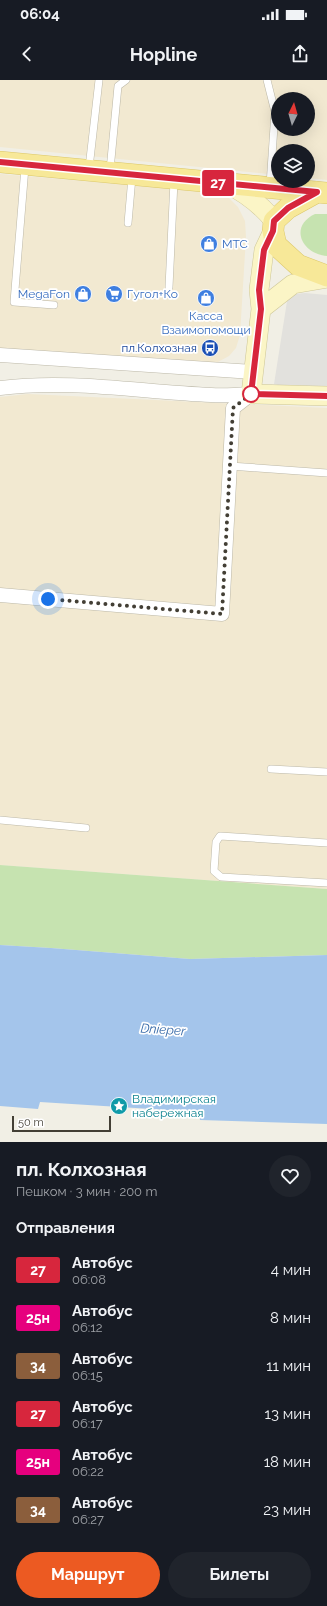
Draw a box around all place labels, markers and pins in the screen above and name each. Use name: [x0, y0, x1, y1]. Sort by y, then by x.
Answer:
shop icon: МТС: [199, 234, 219, 254]
place label: МТС: [222, 237, 248, 251]
shop icon: MegaFon: [73, 284, 93, 304]
supermarket icon: Гугол+Ко: [104, 284, 124, 304]
place label: MegaFon: [18, 287, 70, 301]
place label: Гугол+Ко: [127, 287, 178, 301]
shop icon: Касса Взаимопомощи: [196, 288, 216, 308]
place label: Касса Взаимопомощи: [161, 309, 251, 337]
bus stop icon: пл.Колхозная: [200, 338, 220, 358]
place label: пл.Колхозная: [121, 341, 197, 355]
unlabelled marker: [242, 385, 260, 403]
place label: Владимирская набережная: [132, 1092, 216, 1120]
place icon: Владимирская набережная: [109, 1096, 129, 1116]

